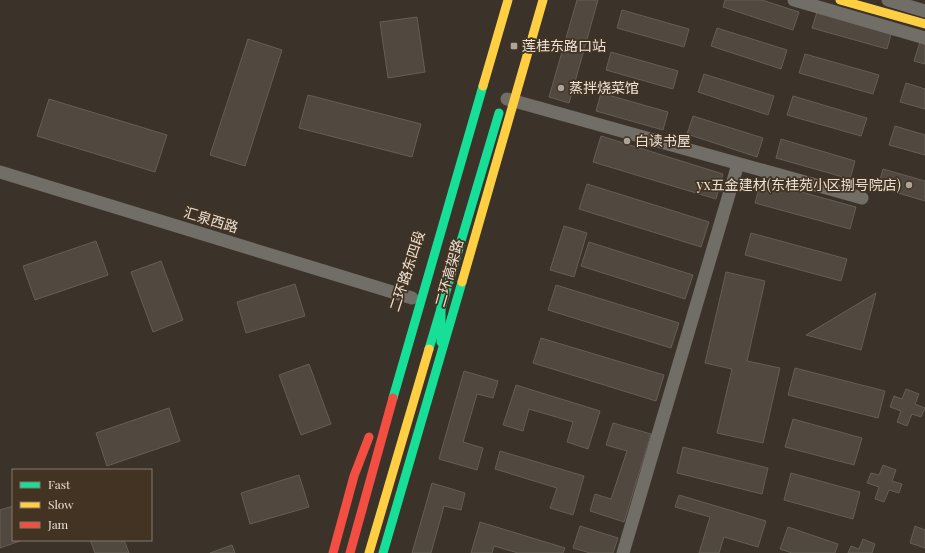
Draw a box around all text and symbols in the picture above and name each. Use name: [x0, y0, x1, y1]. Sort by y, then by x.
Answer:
place label: 莲桂东路口站: [522, 36, 606, 55]
marker: 莲桂东路口站: [509, 41, 519, 51]
place label: 蒸拌烧菜馆: [569, 78, 639, 97]
marker: 蒸拌烧菜馆: [556, 83, 566, 93]
place label: 白读书屋: [635, 131, 691, 150]
marker: 白读书屋: [622, 136, 632, 146]
place label: yx五金建材(东桂苑小区捌号院店): [695, 175, 901, 194]
marker: yx五金建材(东桂苑小区捌号院店): [904, 180, 914, 190]
street label: 汇泉西路: [182, 202, 241, 237]
street label: 二环路东四段: [385, 228, 429, 314]
street label: 二环高架路: [430, 237, 467, 309]
legend: [12, 469, 152, 541]
text: Fast: [48, 476, 71, 492]
text: Slow: [48, 496, 74, 512]
text: Jam: [47, 516, 69, 532]

